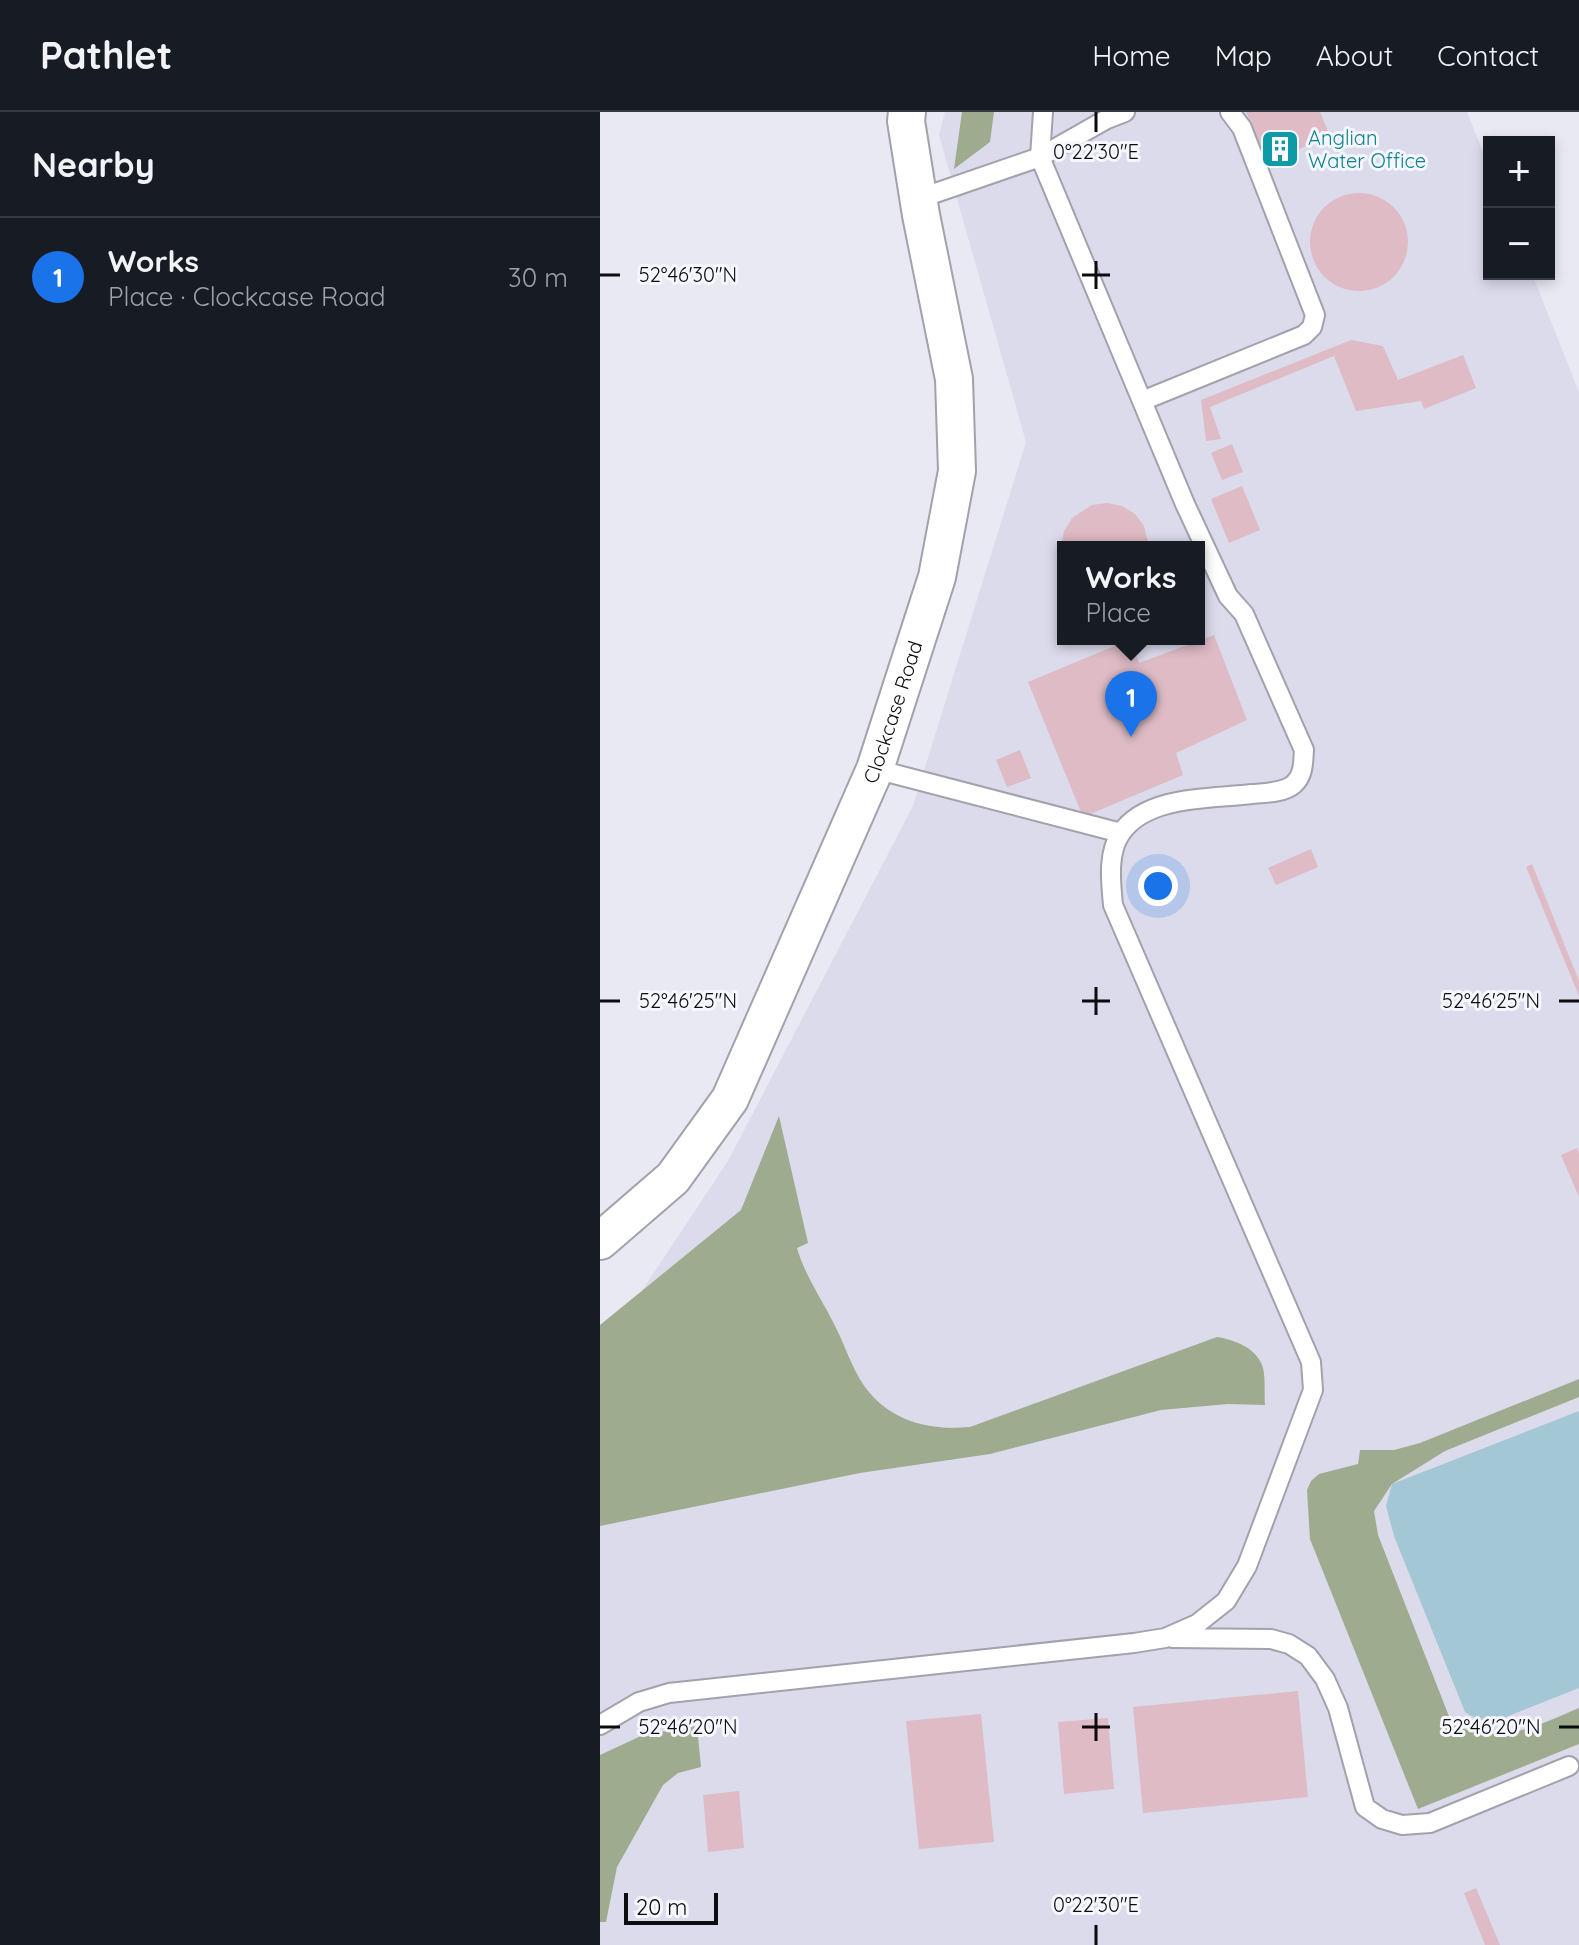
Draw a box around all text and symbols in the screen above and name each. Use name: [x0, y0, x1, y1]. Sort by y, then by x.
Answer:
text: Pathlet: [40, 31, 172, 79]
text: Home: [1092, 38, 1171, 73]
text: Map: [1215, 38, 1272, 73]
text: About: [1316, 38, 1393, 73]
text: Contact: [1437, 38, 1539, 73]
place label: Anglian Water Office: [1308, 125, 1426, 173]
building icon: Anglian Water Office: [1259, 128, 1301, 170]
map controls: [1483, 136, 1555, 280]
button: +: [1483, 136, 1555, 208]
text: 0°22'30"E: [1053, 139, 1139, 164]
text: Nearby: [32, 143, 155, 186]
button: −: [1483, 208, 1555, 280]
text: Works: [108, 242, 199, 280]
text: 1: [53, 261, 63, 294]
text: 30 m: [508, 261, 568, 294]
text: 52°46'30"N: [639, 262, 737, 287]
text: Place · Clockcase Road: [108, 280, 386, 313]
popup: [1057, 541, 1205, 645]
text: Works: [1086, 558, 1176, 596]
text: Place: [1086, 596, 1151, 629]
street label: Clockcase Road: [857, 638, 928, 787]
pin: 1: [1105, 671, 1157, 737]
your location: [1138, 866, 1178, 906]
text: 52°46'25"N: [639, 988, 737, 1013]
text: 52°46'25"N: [1442, 988, 1540, 1013]
text: 52°46'20"N: [639, 1714, 737, 1739]
text: 52°46'20"N: [1442, 1714, 1540, 1739]
scale bar: [624, 1889, 718, 1925]
text: 0°22'30"E: [1053, 1892, 1139, 1917]
text: 20 m: [636, 1893, 687, 1921]

